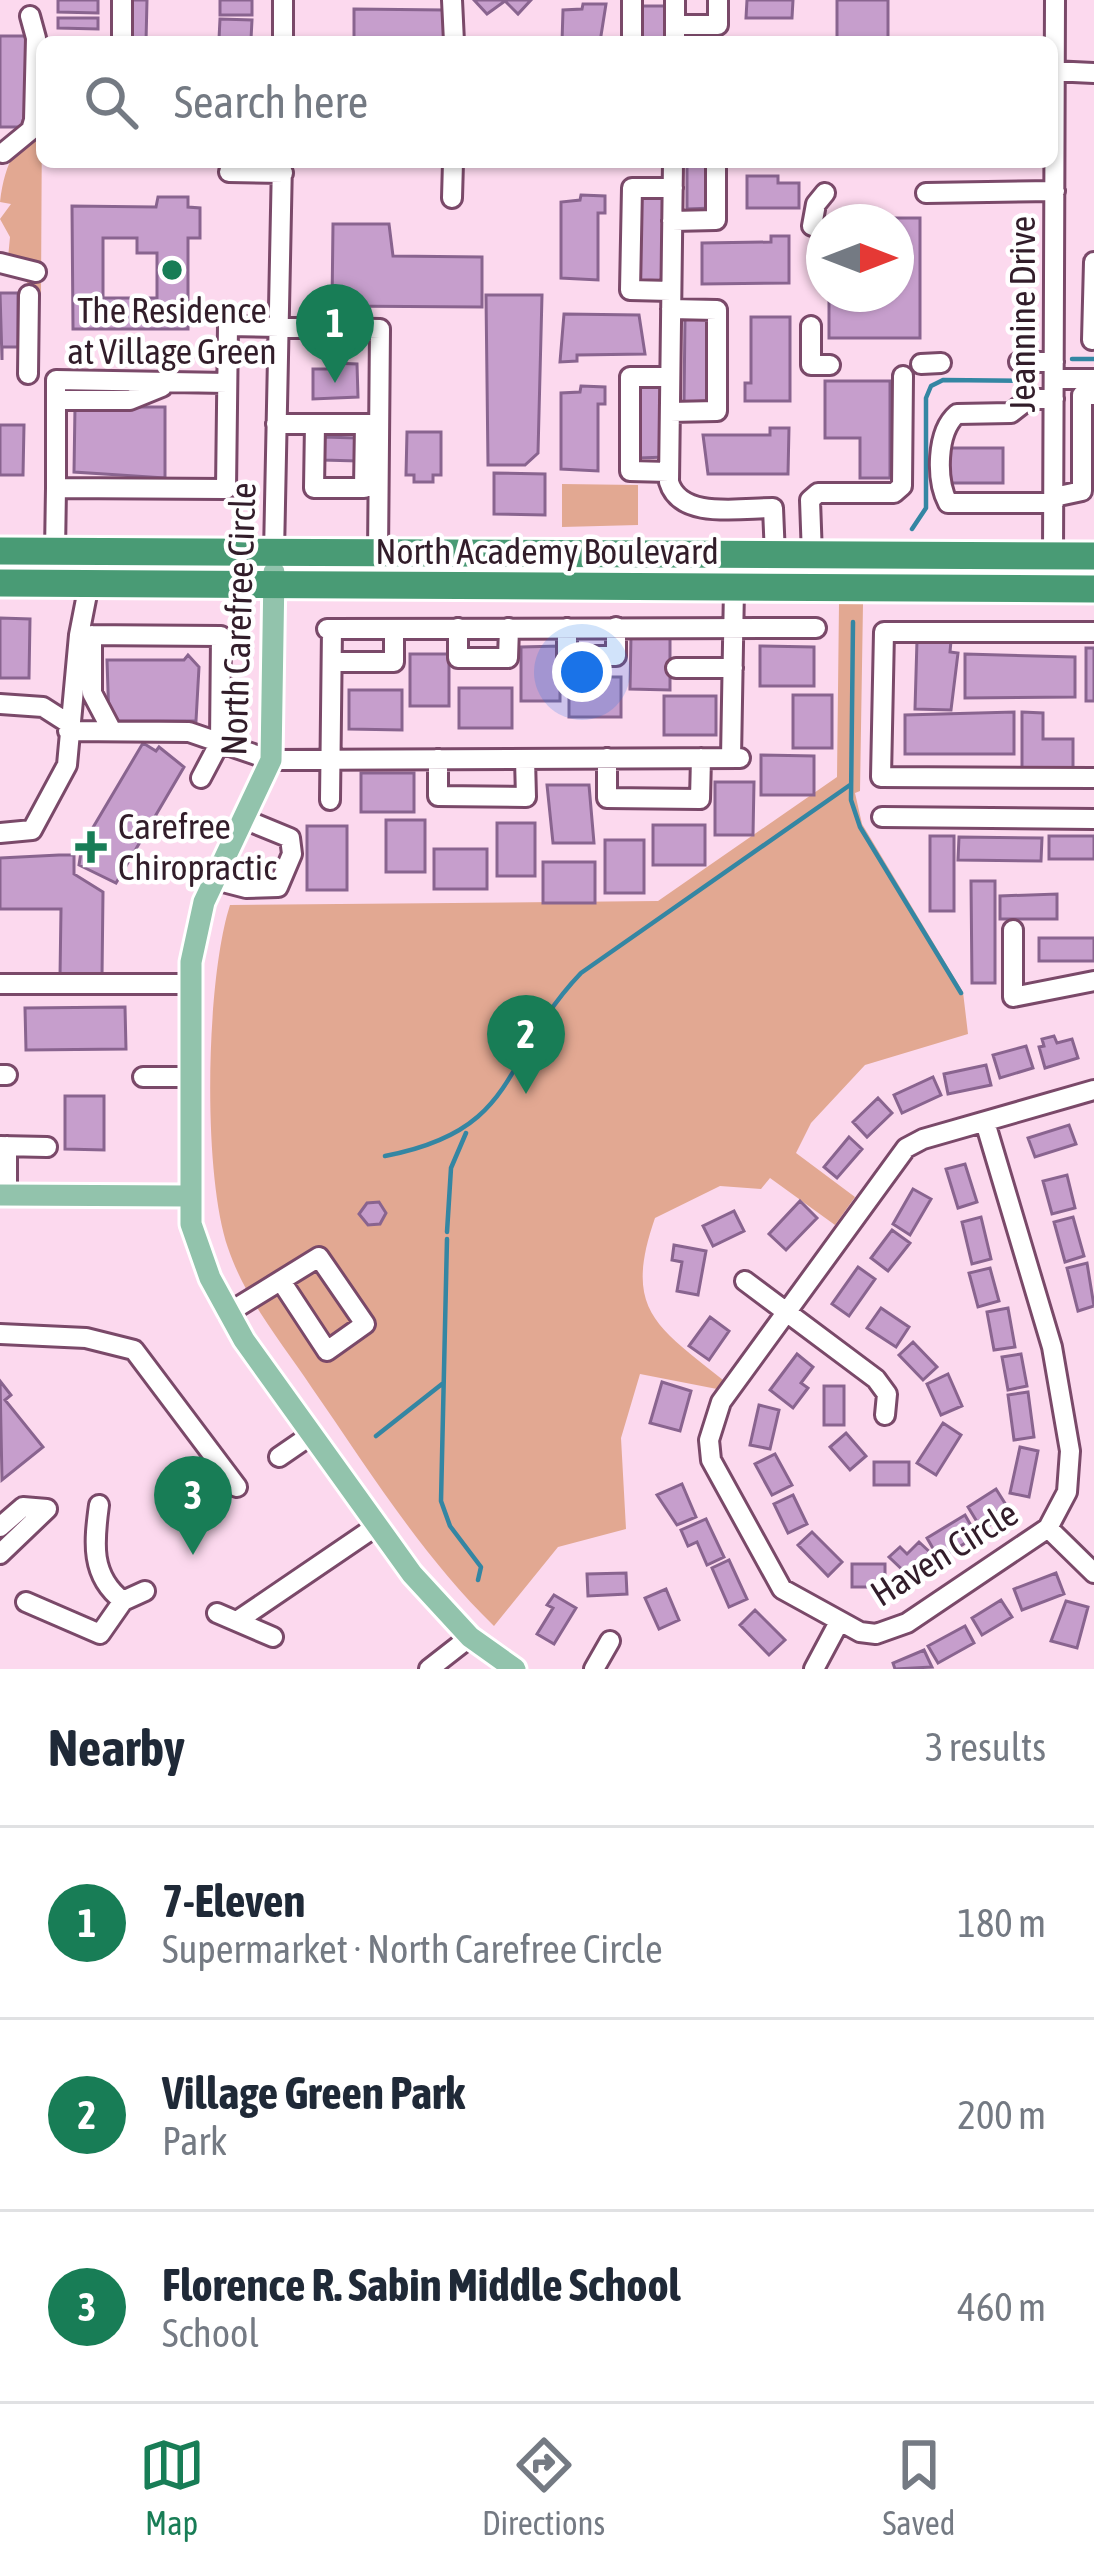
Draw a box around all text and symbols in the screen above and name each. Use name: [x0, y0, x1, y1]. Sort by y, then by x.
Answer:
search box: [36, 36, 1058, 168]
icon: search: [78, 69, 144, 135]
text: Search here: [174, 76, 368, 128]
north arrow: [806, 204, 914, 312]
street label: Jeannine Drive: [1001, 216, 1043, 412]
marker: The Residence at Village Green: [159, 257, 185, 283]
pin: 1: [296, 284, 374, 383]
place label: The Residence at Village Green: [67, 289, 277, 372]
street label: North Carefree Circle: [212, 482, 264, 756]
street label: North Academy Boulevard: [375, 530, 719, 572]
your location: [552, 642, 612, 702]
place label: Carefree Chiropractic: [118, 805, 277, 888]
marker: Carefree Chiropractic: [75, 831, 107, 863]
pin: 2: [487, 995, 565, 1094]
pin: 3: [154, 1456, 232, 1555]
street label: Haven Circle: [863, 1492, 1025, 1614]
text: Nearby: [48, 1718, 185, 1777]
text: 3 results: [925, 1725, 1046, 1769]
text: 7-Eleven: [162, 1875, 305, 1927]
text: 1: [78, 1901, 96, 1945]
text: 180 m: [958, 1901, 1046, 1945]
text: Supermarket · North Carefree Circle: [162, 1927, 663, 1971]
text: Village Green Park: [162, 2067, 465, 2119]
text: 2: [78, 2093, 96, 2137]
text: 200 m: [958, 2093, 1046, 2137]
text: Park: [162, 2119, 227, 2163]
text: Florence R. Sabin Middle School: [162, 2259, 681, 2311]
text: 3: [78, 2285, 96, 2329]
text: 460 m: [958, 2285, 1046, 2329]
text: School: [162, 2311, 259, 2355]
tab: Map: [139, 2432, 205, 2542]
tab: Directions: [482, 2432, 605, 2542]
tab: Saved: [882, 2432, 955, 2542]

